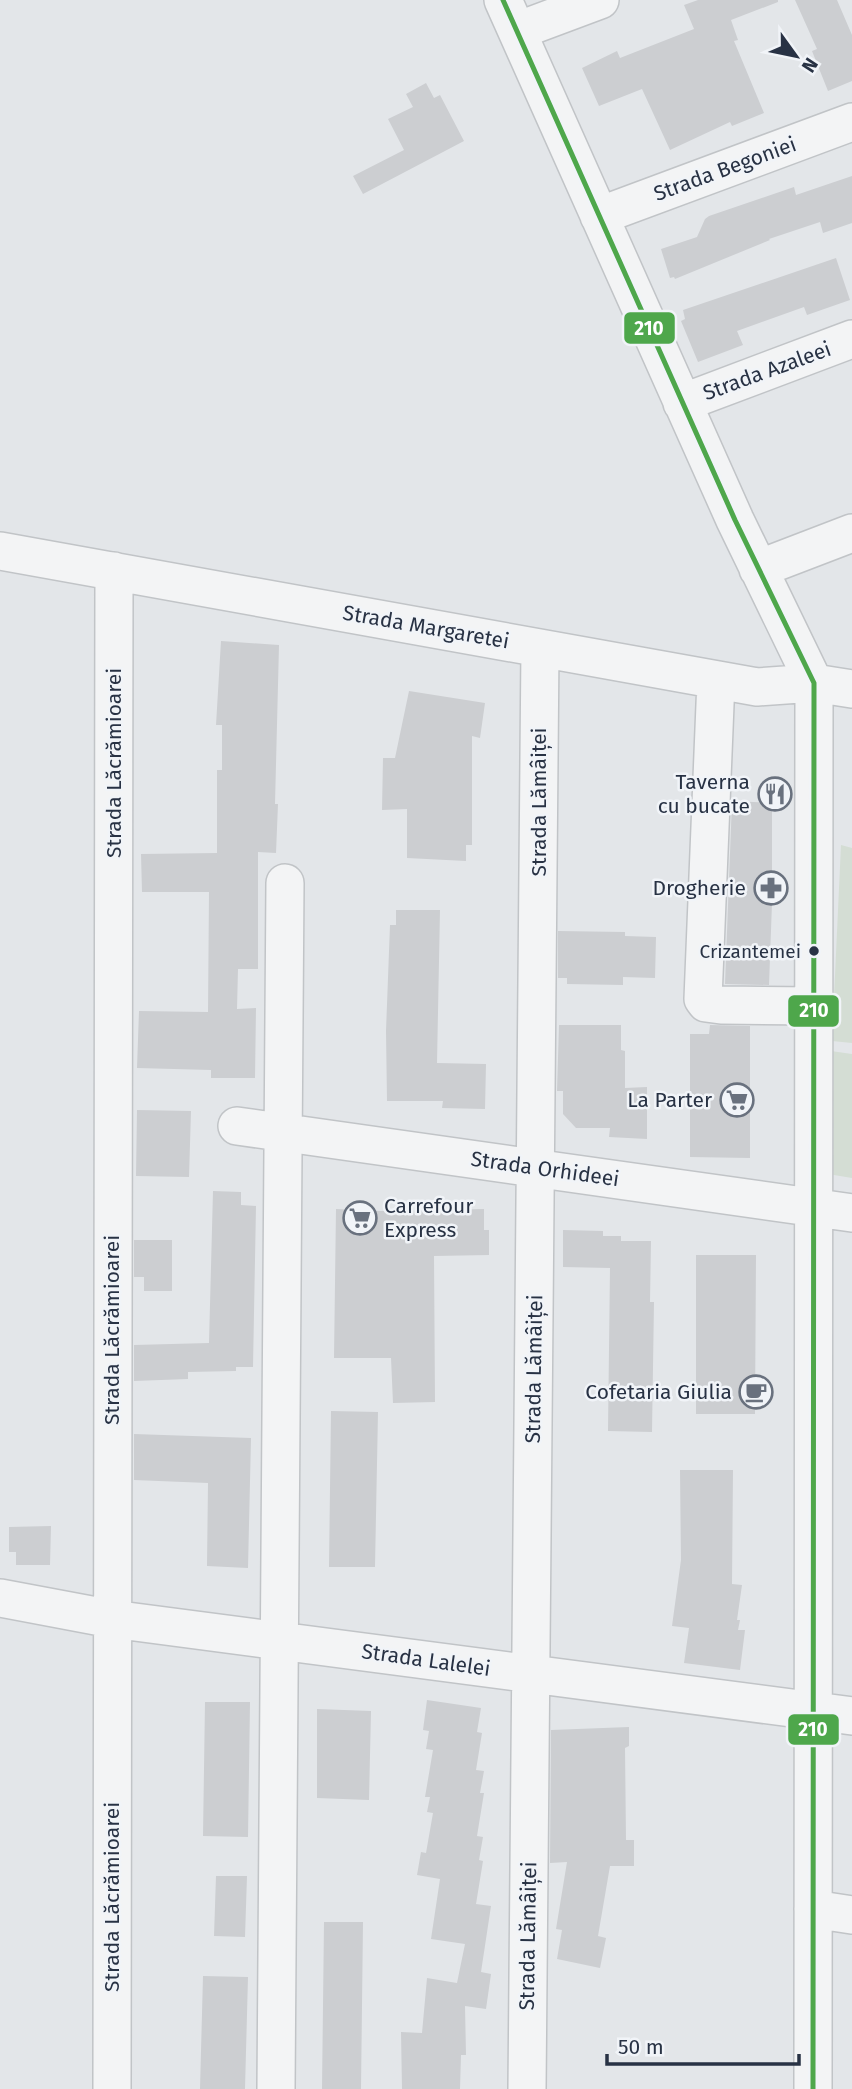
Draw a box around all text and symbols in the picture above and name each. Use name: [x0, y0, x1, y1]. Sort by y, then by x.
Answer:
north arrow: [761, 21, 831, 91]
text: N: [797, 53, 823, 77]
street label: Strada Begoniei: [650, 131, 800, 207]
line badge: 210: [623, 311, 676, 345]
text: 210: [634, 317, 664, 340]
street label: Strada Azaleei: [699, 336, 835, 406]
street label: Strada Margaretei: [341, 600, 511, 654]
street label: Strada Lăcrămioarei: [101, 668, 127, 858]
street label: Strada Lămâiței: [526, 727, 552, 877]
place label: Taverna cu bucate: [658, 769, 750, 819]
restaurant icon: Taverna cu bucate: [756, 775, 794, 813]
pharmacy icon: Drogherie: [752, 869, 790, 907]
place label: Drogherie: [653, 875, 746, 901]
place label: Crizantemei: [700, 940, 801, 963]
marker: Crizantemei: [807, 944, 821, 958]
line badge: 210: [787, 994, 840, 1028]
text: 210: [799, 999, 829, 1022]
supermarket icon: La Parter: [718, 1081, 756, 1119]
place label: La Parter: [627, 1087, 712, 1113]
street label: Strada Orhideei: [469, 1146, 621, 1192]
place label: Carrefour Express: [384, 1193, 473, 1243]
supermarket icon: Carrefour Express: [341, 1199, 379, 1237]
street label: Strada Lăcrămioarei: [99, 1235, 125, 1425]
street label: Strada Lămâiței: [520, 1294, 548, 1444]
cafe icon: Cofetaria Giulia: [737, 1373, 775, 1411]
place label: Cofetaria Giulia: [585, 1379, 732, 1405]
street label: Strada Lalelei: [360, 1638, 492, 1682]
line badge: 210: [787, 1713, 840, 1746]
text: 210: [798, 1718, 828, 1741]
street label: Strada Lăcrămioarei: [99, 1802, 125, 1992]
street label: Strada Lămâiței: [514, 1861, 542, 2011]
scale bar: [607, 2022, 800, 2066]
text: 50 m: [618, 2034, 664, 2060]

